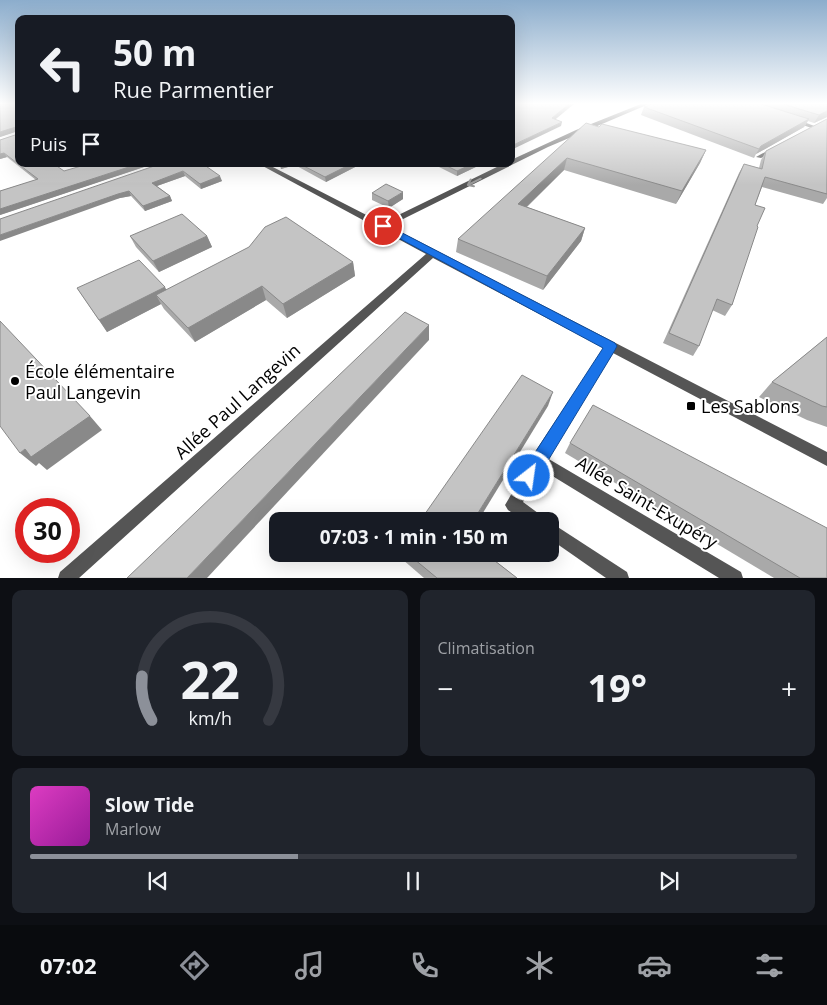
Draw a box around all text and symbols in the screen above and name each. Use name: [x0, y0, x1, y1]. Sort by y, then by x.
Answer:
text: 50 m: [113, 29, 196, 76]
icon: left: [30, 35, 95, 100]
text: Rue Parmentier: [113, 74, 274, 104]
icon: arrive: [77, 130, 105, 158]
text: Puis: [30, 131, 67, 157]
one-way arrow: [467, 178, 482, 187]
pin: [362, 205, 404, 247]
icon: arrive: [369, 212, 397, 240]
street label: Allée Paul Langevin: [169, 338, 305, 464]
place label: École élémentaire Paul Langevin: [25, 359, 175, 404]
marker: École élémentaire Paul Langevin: [9, 375, 21, 387]
place label: Les Sablons: [701, 394, 800, 418]
marker: Les Sablons: [685, 400, 697, 412]
position arrow: [502, 449, 554, 501]
street label: Allée Saint-Exupéry: [572, 450, 723, 554]
speed limit sign: 30: [15, 498, 80, 563]
text: 07:03 · 1 min · 150 m: [320, 524, 508, 550]
text: Climatisation: [438, 637, 535, 659]
text: 22: [180, 643, 239, 714]
text: 19°: [587, 661, 647, 713]
text: −: [438, 669, 454, 707]
text: +: [781, 669, 797, 707]
text: km/h: [188, 706, 231, 730]
text: Slow Tide: [105, 792, 194, 818]
text: Marlow: [105, 818, 161, 840]
icon: previous: [144, 867, 172, 895]
icon: pause: [399, 867, 427, 895]
icon: next: [655, 867, 683, 895]
icon: directions: [177, 948, 212, 983]
icon: music: [292, 948, 327, 983]
icon: phone: [407, 948, 442, 983]
icon: climate: [522, 948, 557, 983]
icon: car: [637, 948, 672, 983]
icon: filters: [752, 948, 787, 983]
text: 07:02: [40, 950, 97, 980]

